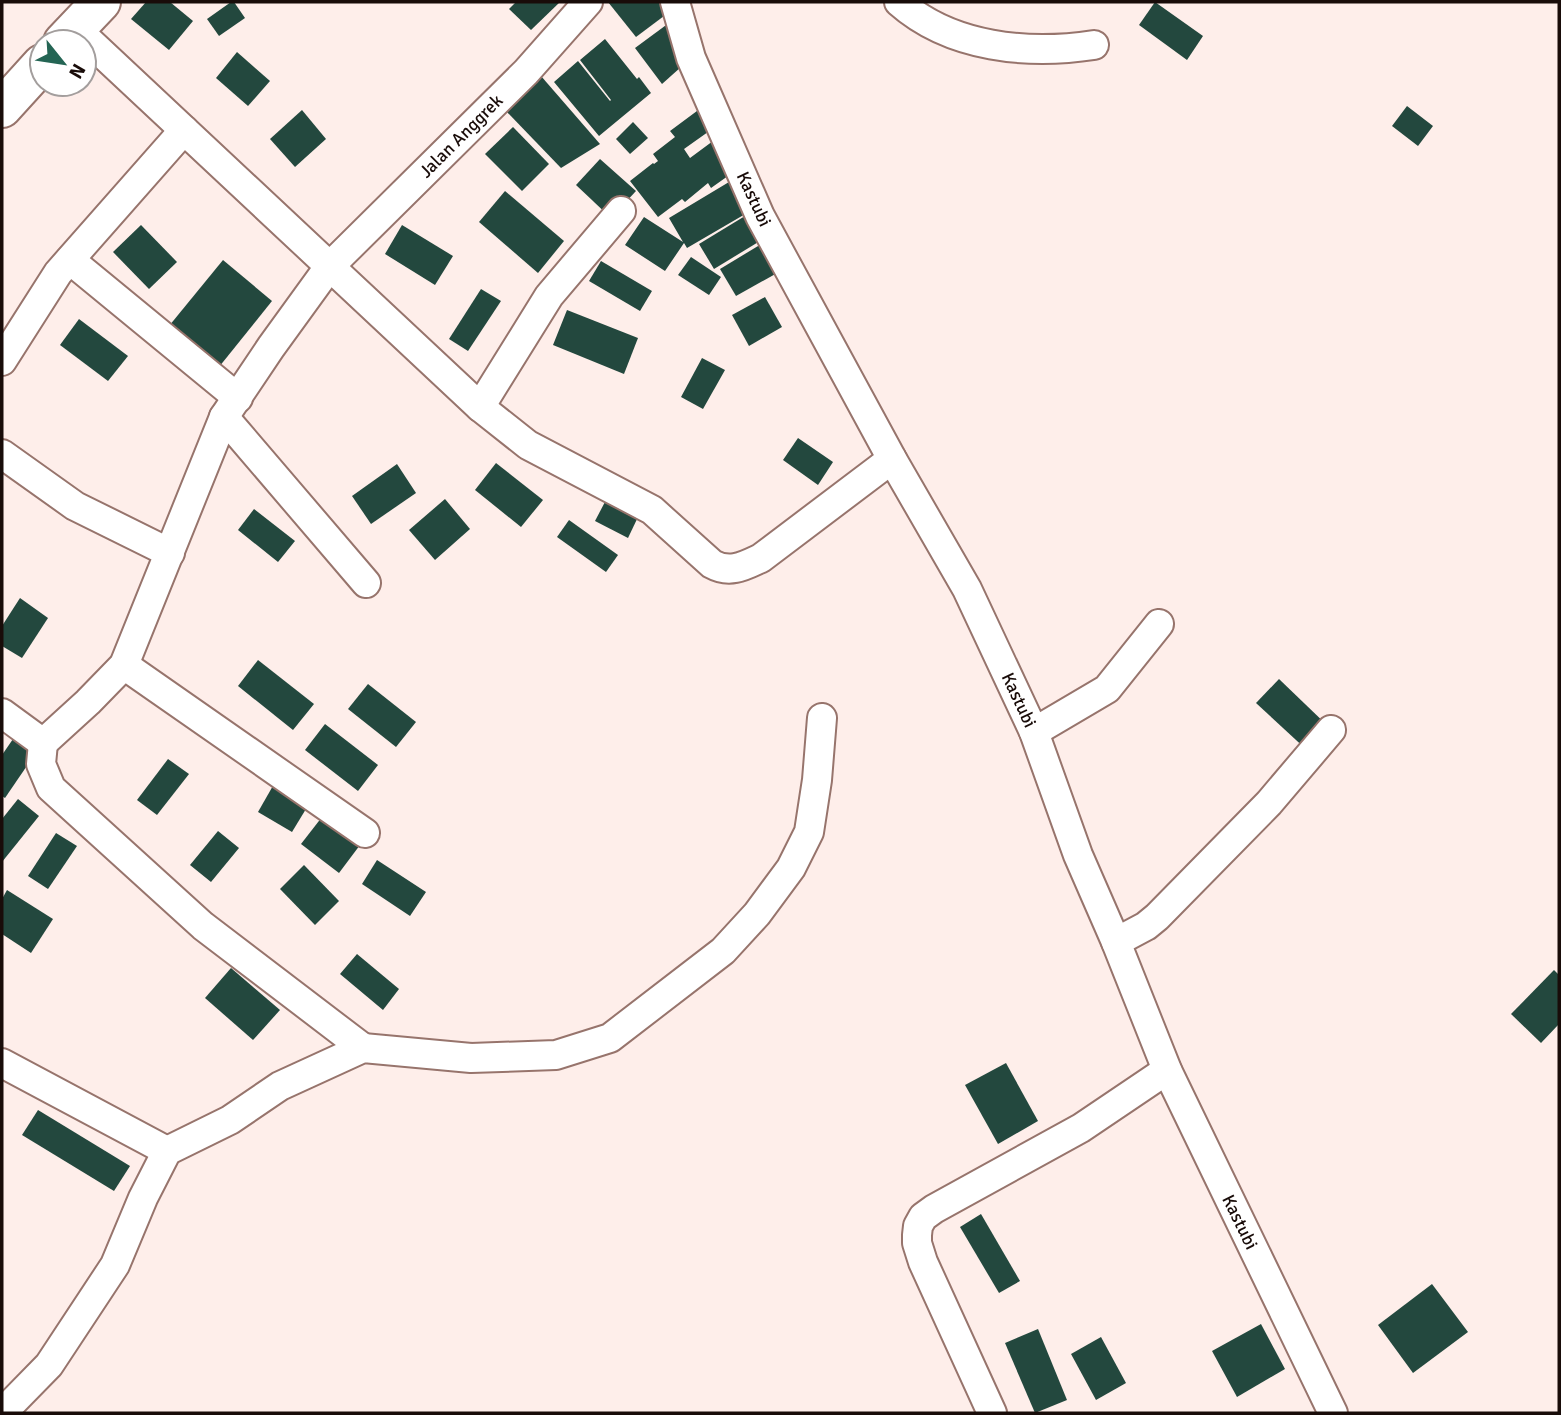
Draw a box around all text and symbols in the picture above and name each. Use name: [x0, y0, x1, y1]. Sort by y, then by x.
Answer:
north arrow: [28, 28, 98, 98]
text: N: [63, 59, 91, 83]
street label: Jalan Anggrek: [415, 90, 507, 182]
street label: Kastubi: [732, 168, 776, 230]
street label: Kastubi: [997, 669, 1041, 731]
street label: Kastubi: [1217, 1191, 1263, 1253]

